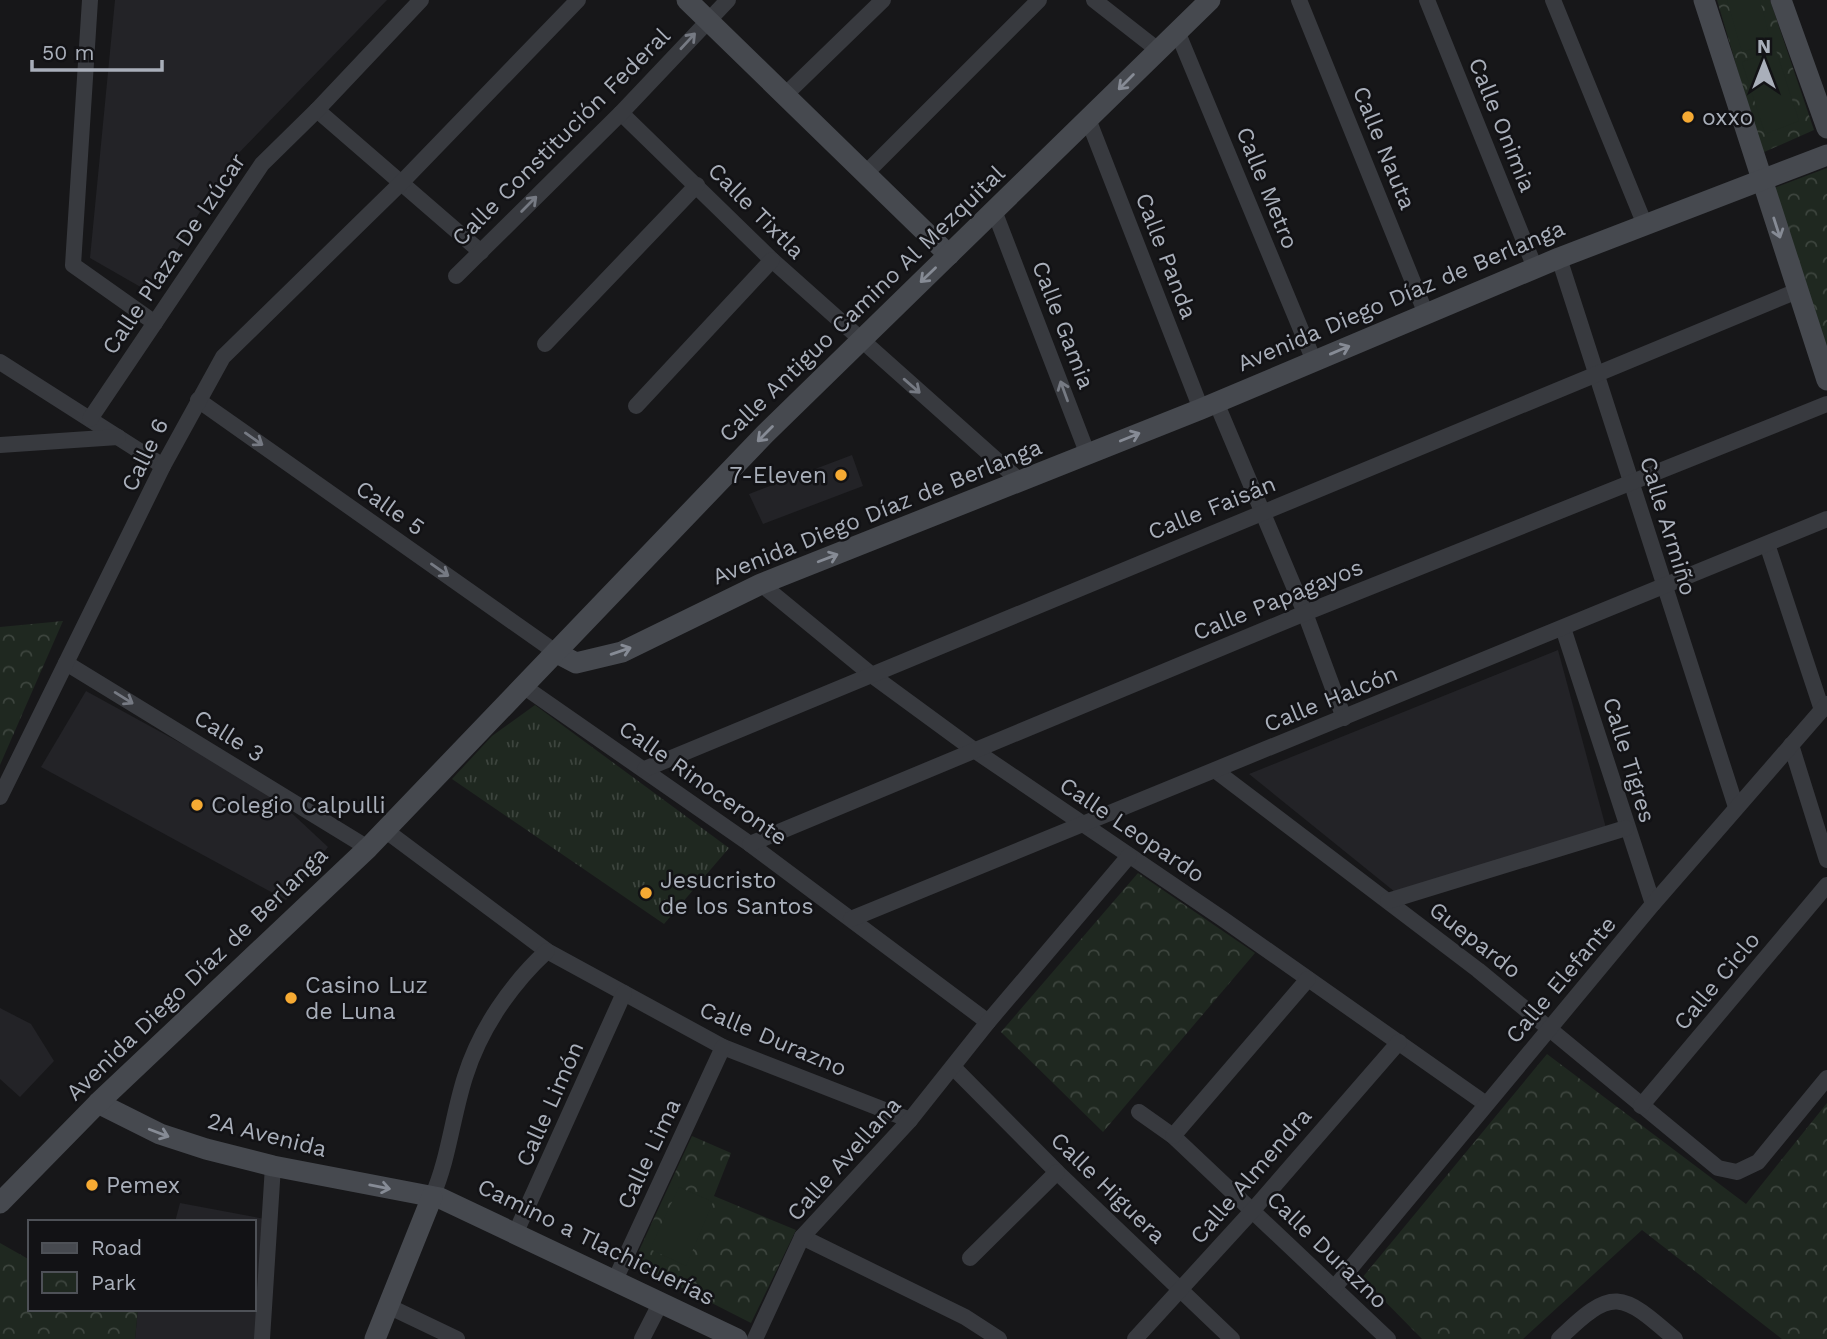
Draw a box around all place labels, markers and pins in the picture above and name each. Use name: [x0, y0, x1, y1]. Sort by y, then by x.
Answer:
place label: oxxo: [1702, 104, 1753, 131]
marker: oxxo: [1680, 109, 1696, 125]
place label: 7-Eleven: [729, 462, 827, 489]
marker: 7-Eleven: [833, 467, 849, 483]
place label: Colegio Calpulli: [211, 792, 386, 819]
marker: Colegio Calpulli: [189, 797, 205, 813]
place label: Jesucristo de los Santos: [660, 867, 814, 920]
marker: Jesucristo de los Santos: [638, 885, 654, 901]
place label: Casino Luz de Luna: [305, 972, 428, 1025]
marker: Casino Luz de Luna: [283, 990, 299, 1006]
place label: Pemex: [106, 1172, 180, 1199]
marker: Pemex: [84, 1177, 100, 1193]

